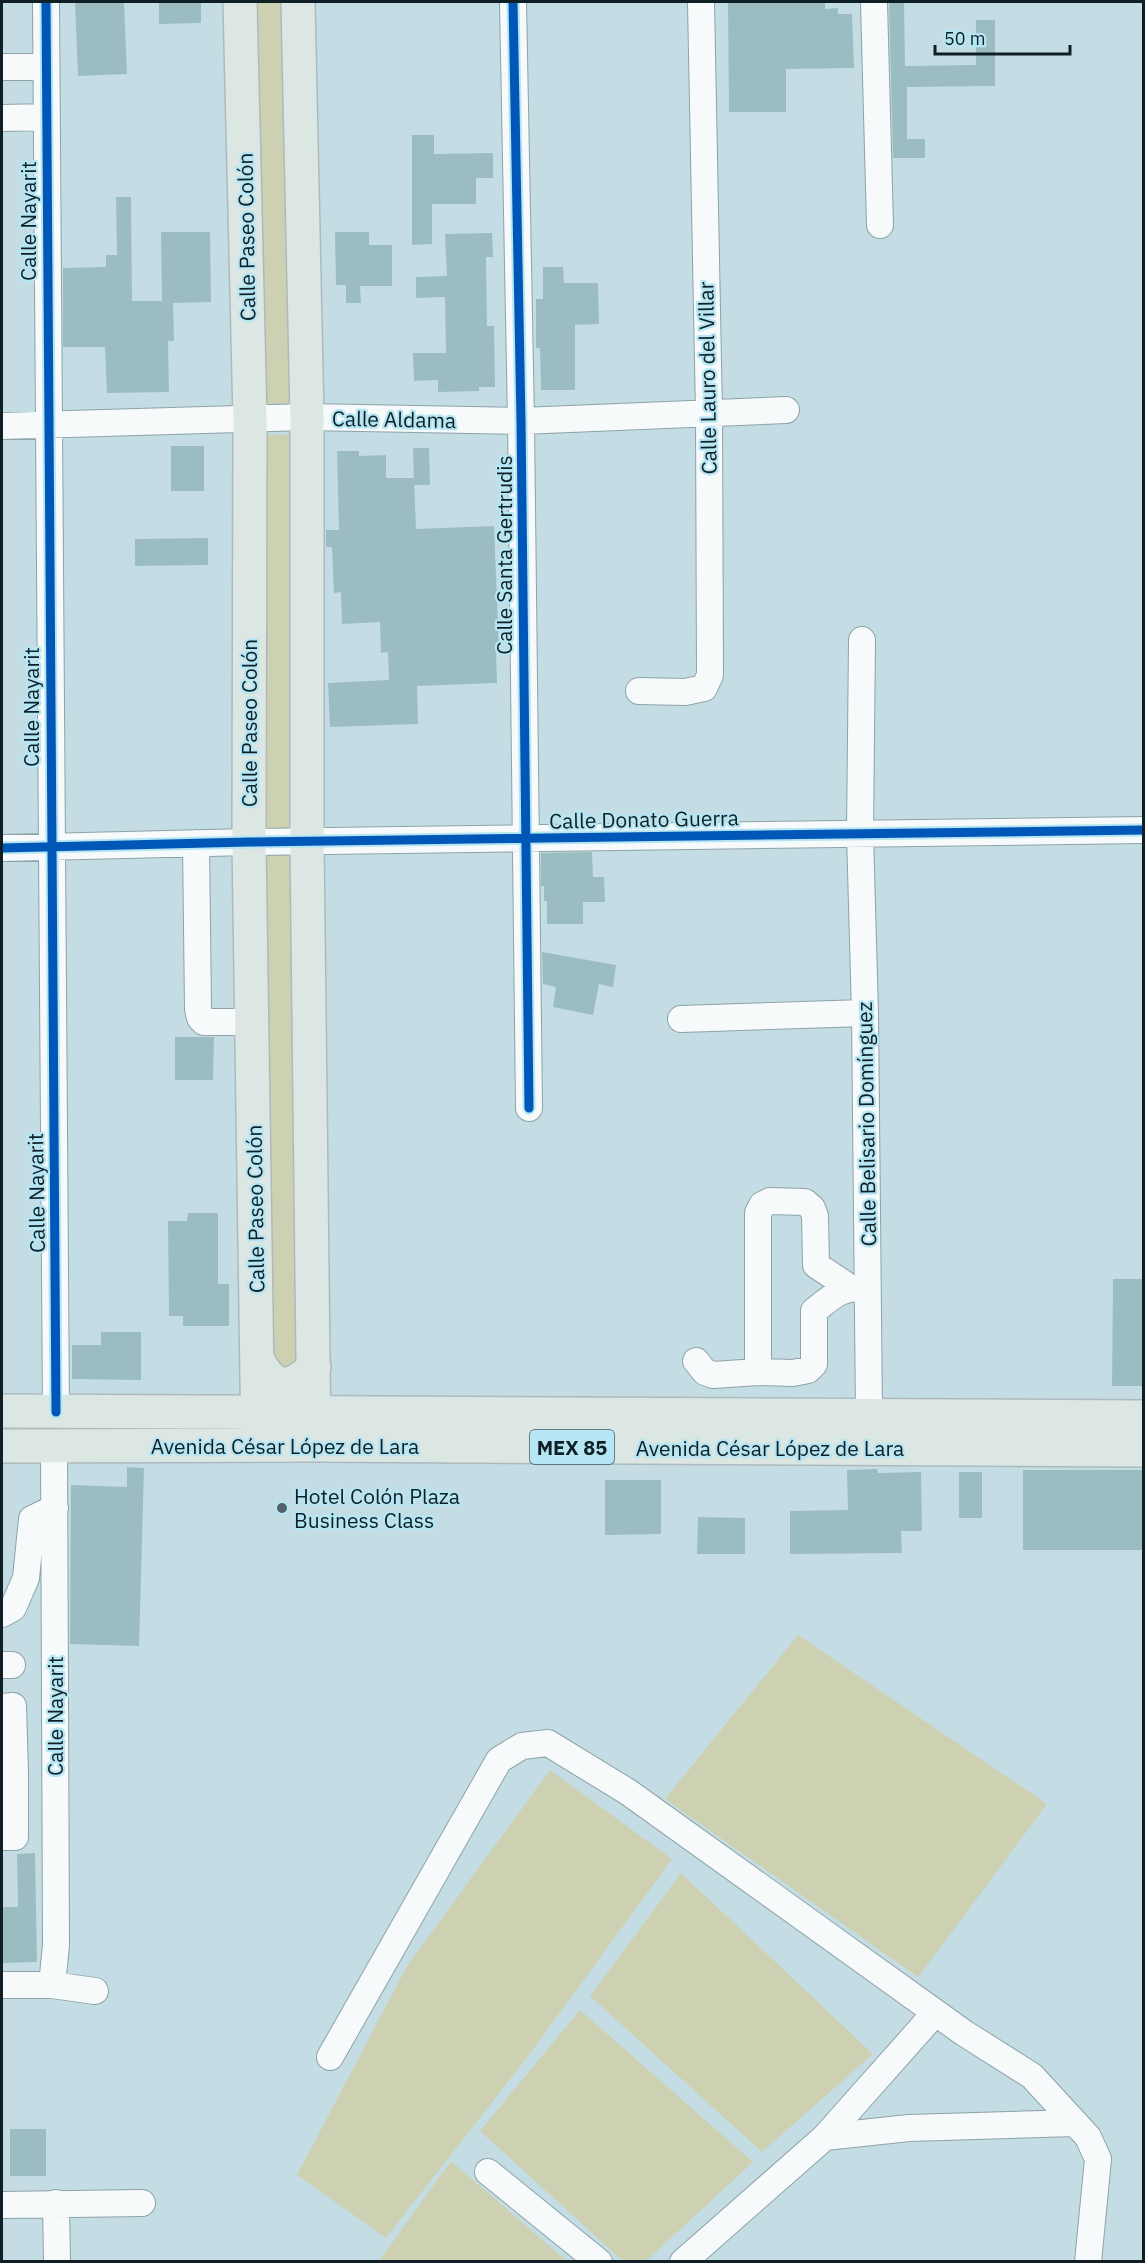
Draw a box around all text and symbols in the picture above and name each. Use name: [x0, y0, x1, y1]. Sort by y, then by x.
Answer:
scale bar: [935, 18, 1070, 56]
text: 50 m: [944, 27, 986, 50]
street label: Calle Paseo Colón: [231, 153, 261, 321]
street label: Calle Nayarit: [14, 161, 42, 281]
street label: Calle Lauro del Villar: [691, 281, 723, 475]
street label: Calle Aldama: [332, 404, 456, 434]
street label: Calle Santa Gertrudis: [490, 455, 518, 655]
street label: Calle Paseo Colón: [235, 639, 263, 807]
street label: Calle Nayarit: [17, 647, 45, 767]
street label: Calle Donato Guerra: [549, 803, 739, 835]
street label: Calle Belisario Domínguez: [850, 1001, 882, 1247]
street label: Calle Paseo Colón: [240, 1125, 270, 1293]
street label: Calle Nayarit: [21, 1133, 51, 1253]
road number: MEX 85: [530, 1430, 614, 1464]
street label: Avenida César López de Lara: [151, 1432, 419, 1460]
street label: Avenida César López de Lara: [636, 1434, 904, 1462]
place label: Hotel Colón Plaza Business Class: [294, 1482, 460, 1534]
marker: Hotel Colón Plaza Business Class: [275, 1501, 289, 1515]
street label: Calle Nayarit: [41, 1656, 69, 1776]

